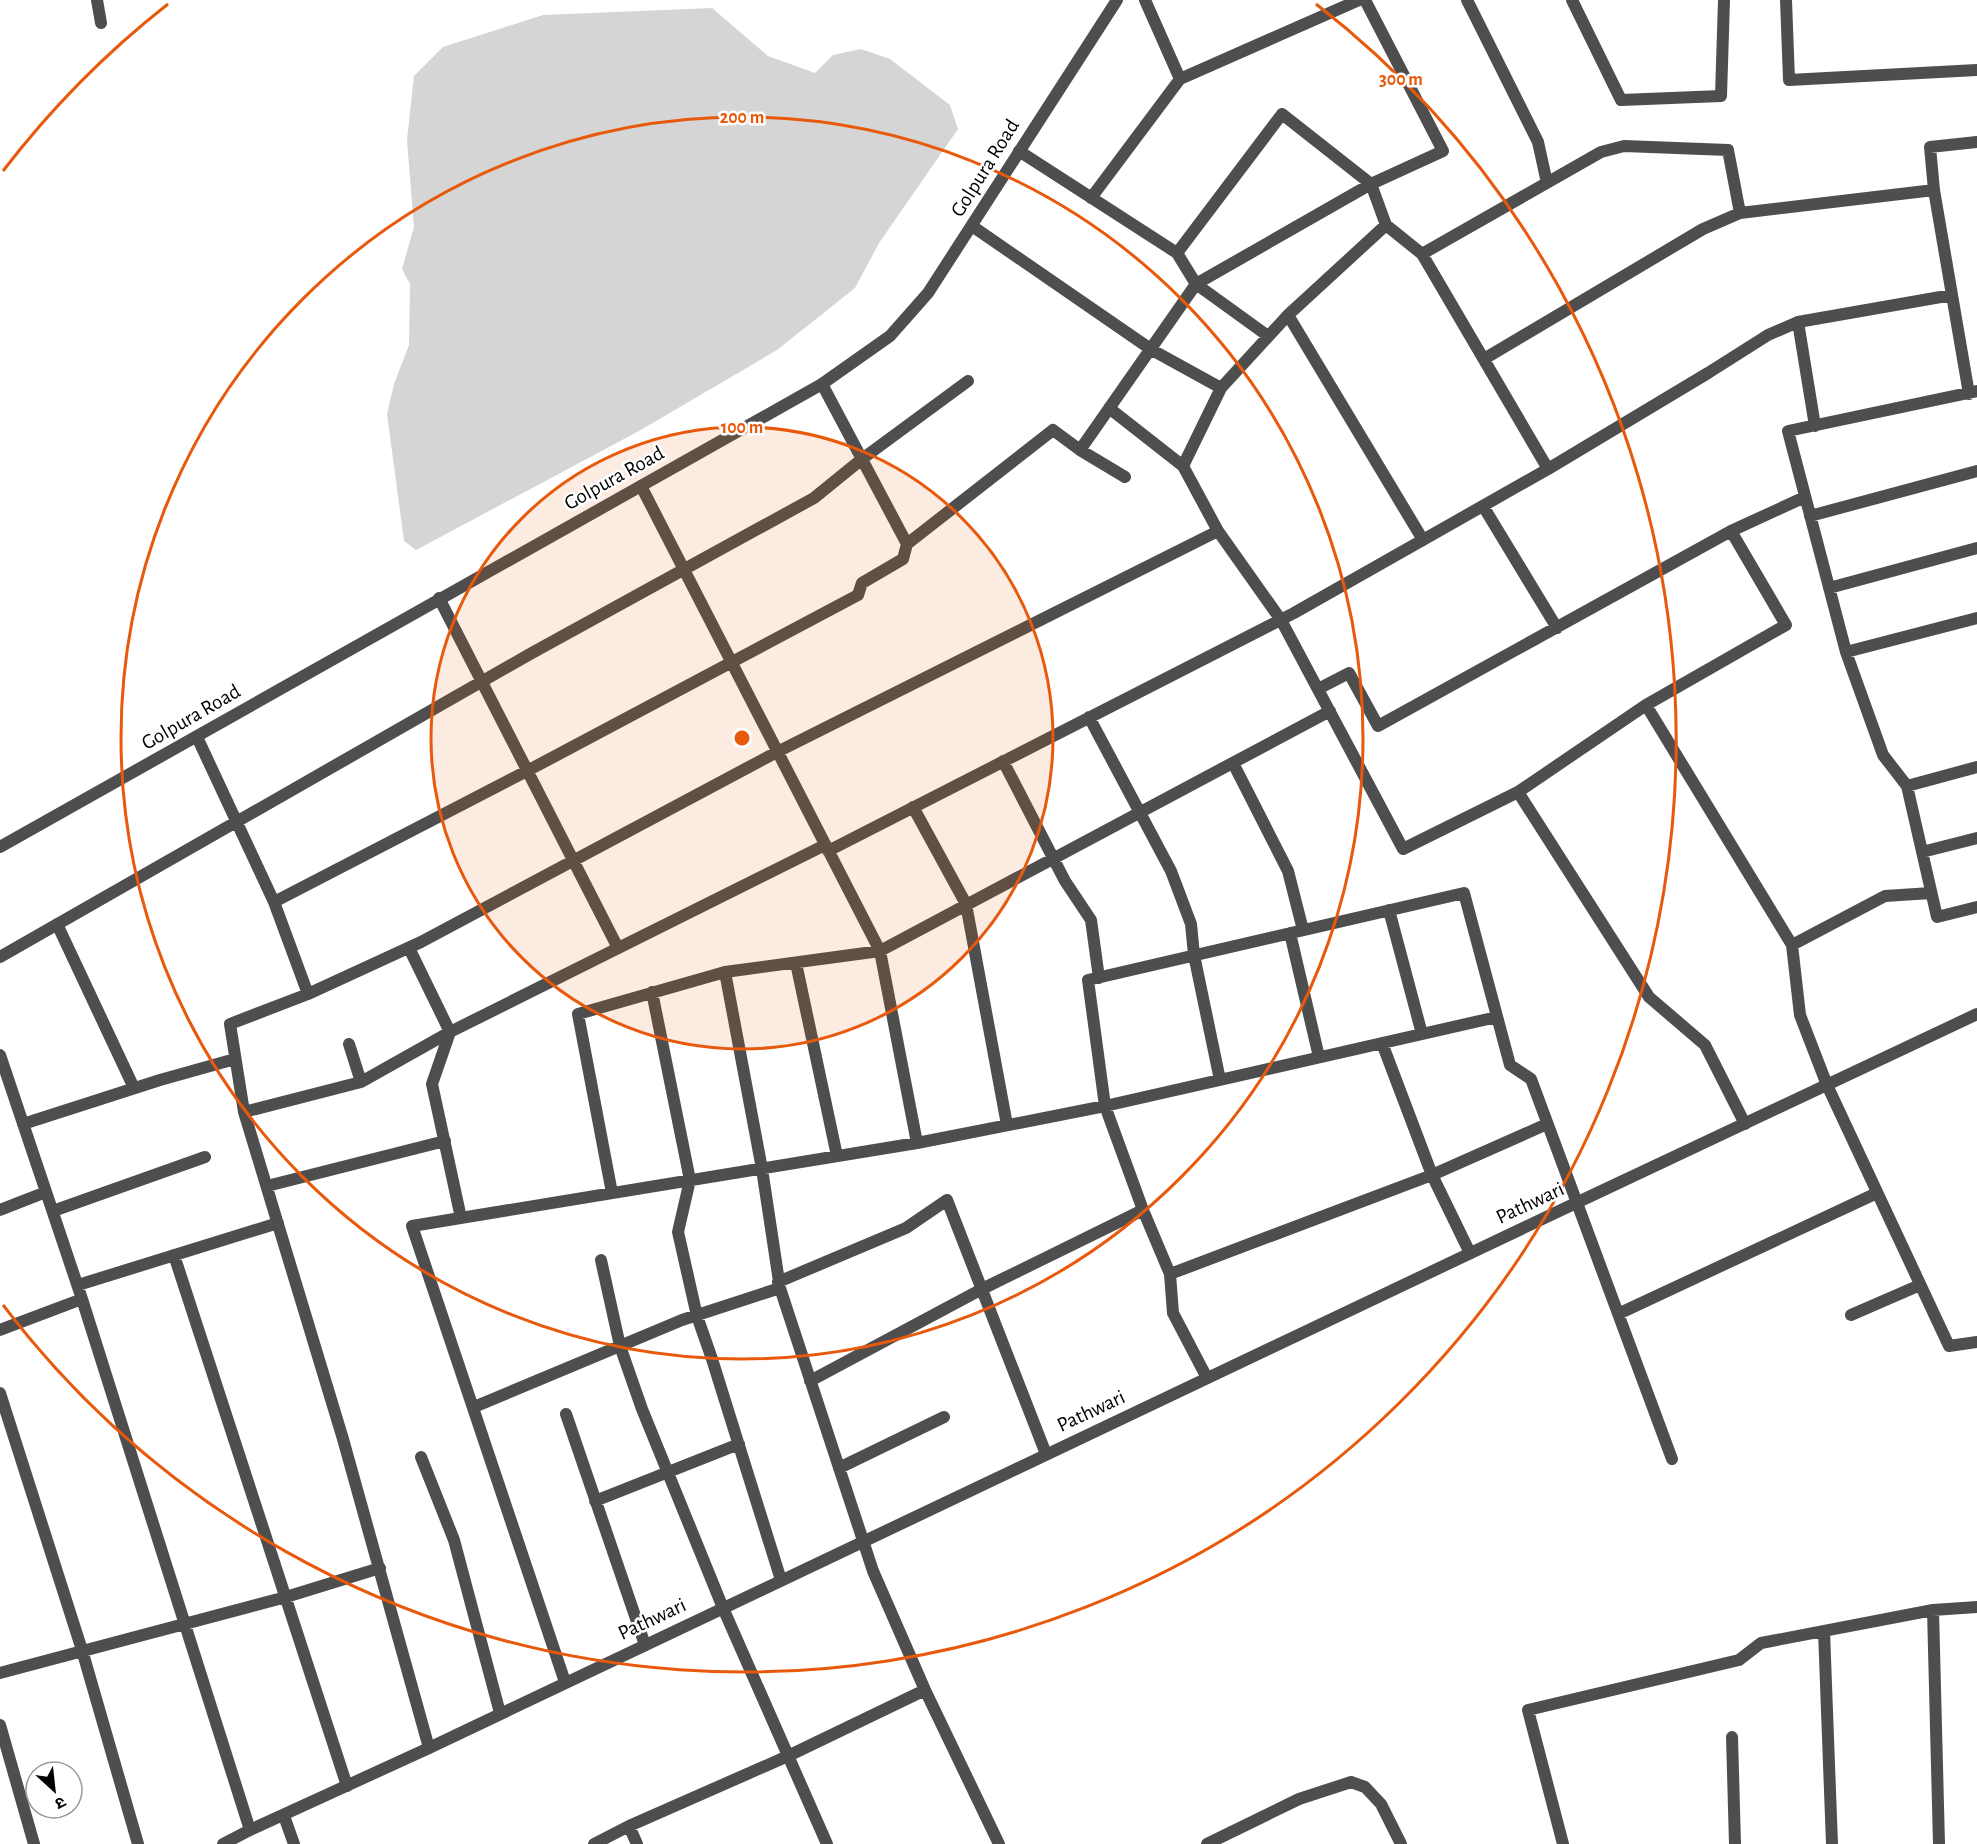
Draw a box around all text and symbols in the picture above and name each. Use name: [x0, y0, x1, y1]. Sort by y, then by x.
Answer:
text: 300 m: [1379, 71, 1423, 89]
text: 200 m: [720, 109, 764, 127]
street label: Golpura Road: [947, 116, 1023, 220]
text: 100 m: [721, 419, 763, 437]
street label: Golpura Road: [561, 442, 667, 514]
street label: Golpura Road: [138, 680, 244, 754]
centre of rings: [732, 728, 752, 748]
street label: Pathwari: [1493, 1178, 1567, 1228]
street label: Pathwari: [1054, 1386, 1128, 1436]
street label: Pathwari: [615, 1594, 689, 1644]
north arrow: [24, 1760, 84, 1820]
text: उ: [52, 1793, 68, 1812]

